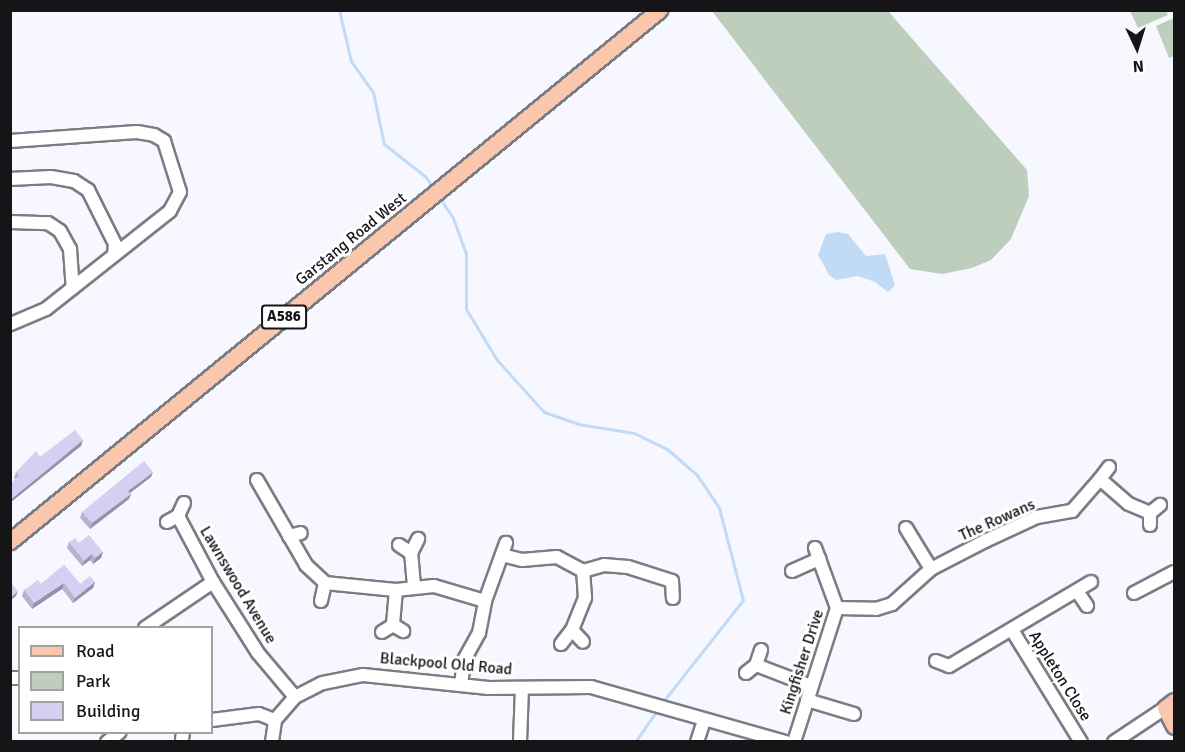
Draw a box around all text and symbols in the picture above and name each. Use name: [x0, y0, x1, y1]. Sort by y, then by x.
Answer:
north arrow: [1107, 18, 1167, 78]
text: N: [1132, 56, 1145, 76]
street label: Garstang Road West: [292, 188, 410, 290]
road number: A586: [260, 305, 308, 329]
street label: The Rowans: [956, 495, 1038, 545]
street label: Lawnswood Avenue: [195, 523, 281, 647]
street label: Kingfisher Drive: [776, 607, 828, 717]
legend: [18, 626, 213, 734]
street label: Appleton Close: [1025, 627, 1095, 725]
text: Road: [76, 640, 115, 662]
street label: Blackpool Old Road: [379, 649, 513, 679]
text: Park: [76, 670, 111, 692]
text: Building: [76, 700, 140, 722]

